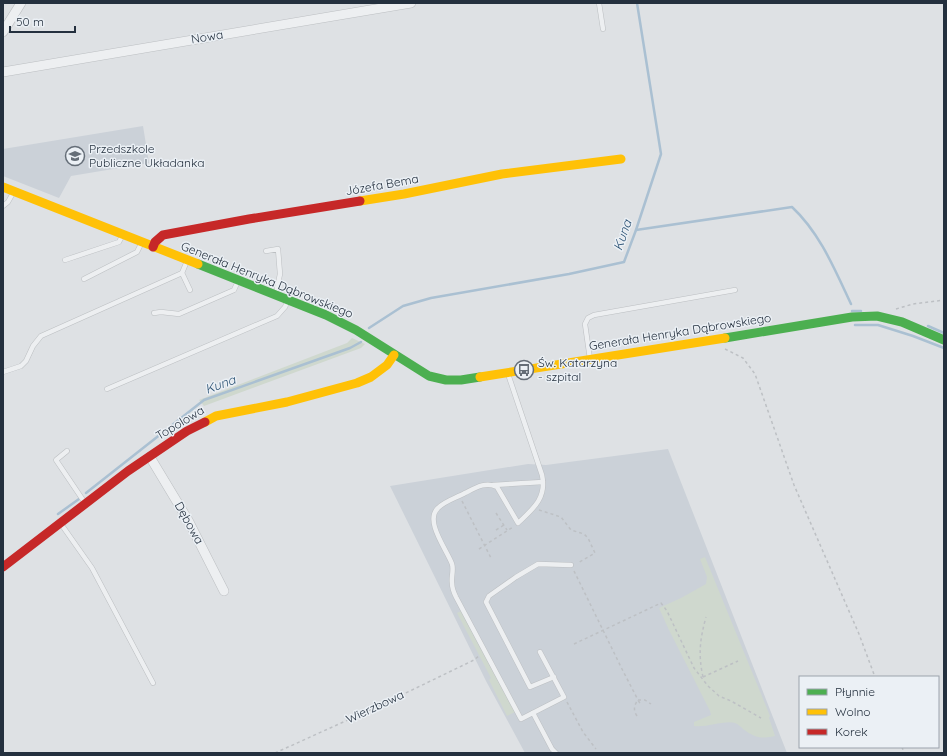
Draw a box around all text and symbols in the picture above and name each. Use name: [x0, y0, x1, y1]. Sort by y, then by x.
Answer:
scale bar: [10, 8, 75, 34]
text: 50 m: [16, 14, 44, 29]
street label: Nowa: [190, 27, 224, 46]
place label: Przedszkole Publiczne Układanka: [89, 141, 205, 170]
school or university icon: Przedszkole Publiczne Układanka: [64, 145, 86, 167]
street label: Józefa Bema: [344, 171, 420, 198]
water label: Kuna: [609, 216, 635, 252]
street label: Generała Henryka Dąbrowskiego: [179, 238, 355, 321]
street label: Generała Henryka Dąbrowskiego: [588, 310, 772, 353]
place label: Św. Katarzyna - szpital: [538, 355, 617, 384]
bus stop icon: Św. Katarzyna - szpital: [513, 359, 535, 381]
water label: Kuna: [203, 371, 239, 397]
street label: Topolowa: [153, 402, 207, 443]
street label: Dębowa: [172, 499, 207, 547]
legend: [799, 676, 939, 748]
text: Płynnie: [835, 684, 875, 699]
street label: Wierzbowa: [343, 687, 406, 726]
text: Wolno: [835, 704, 871, 719]
text: Korek: [835, 724, 868, 739]

